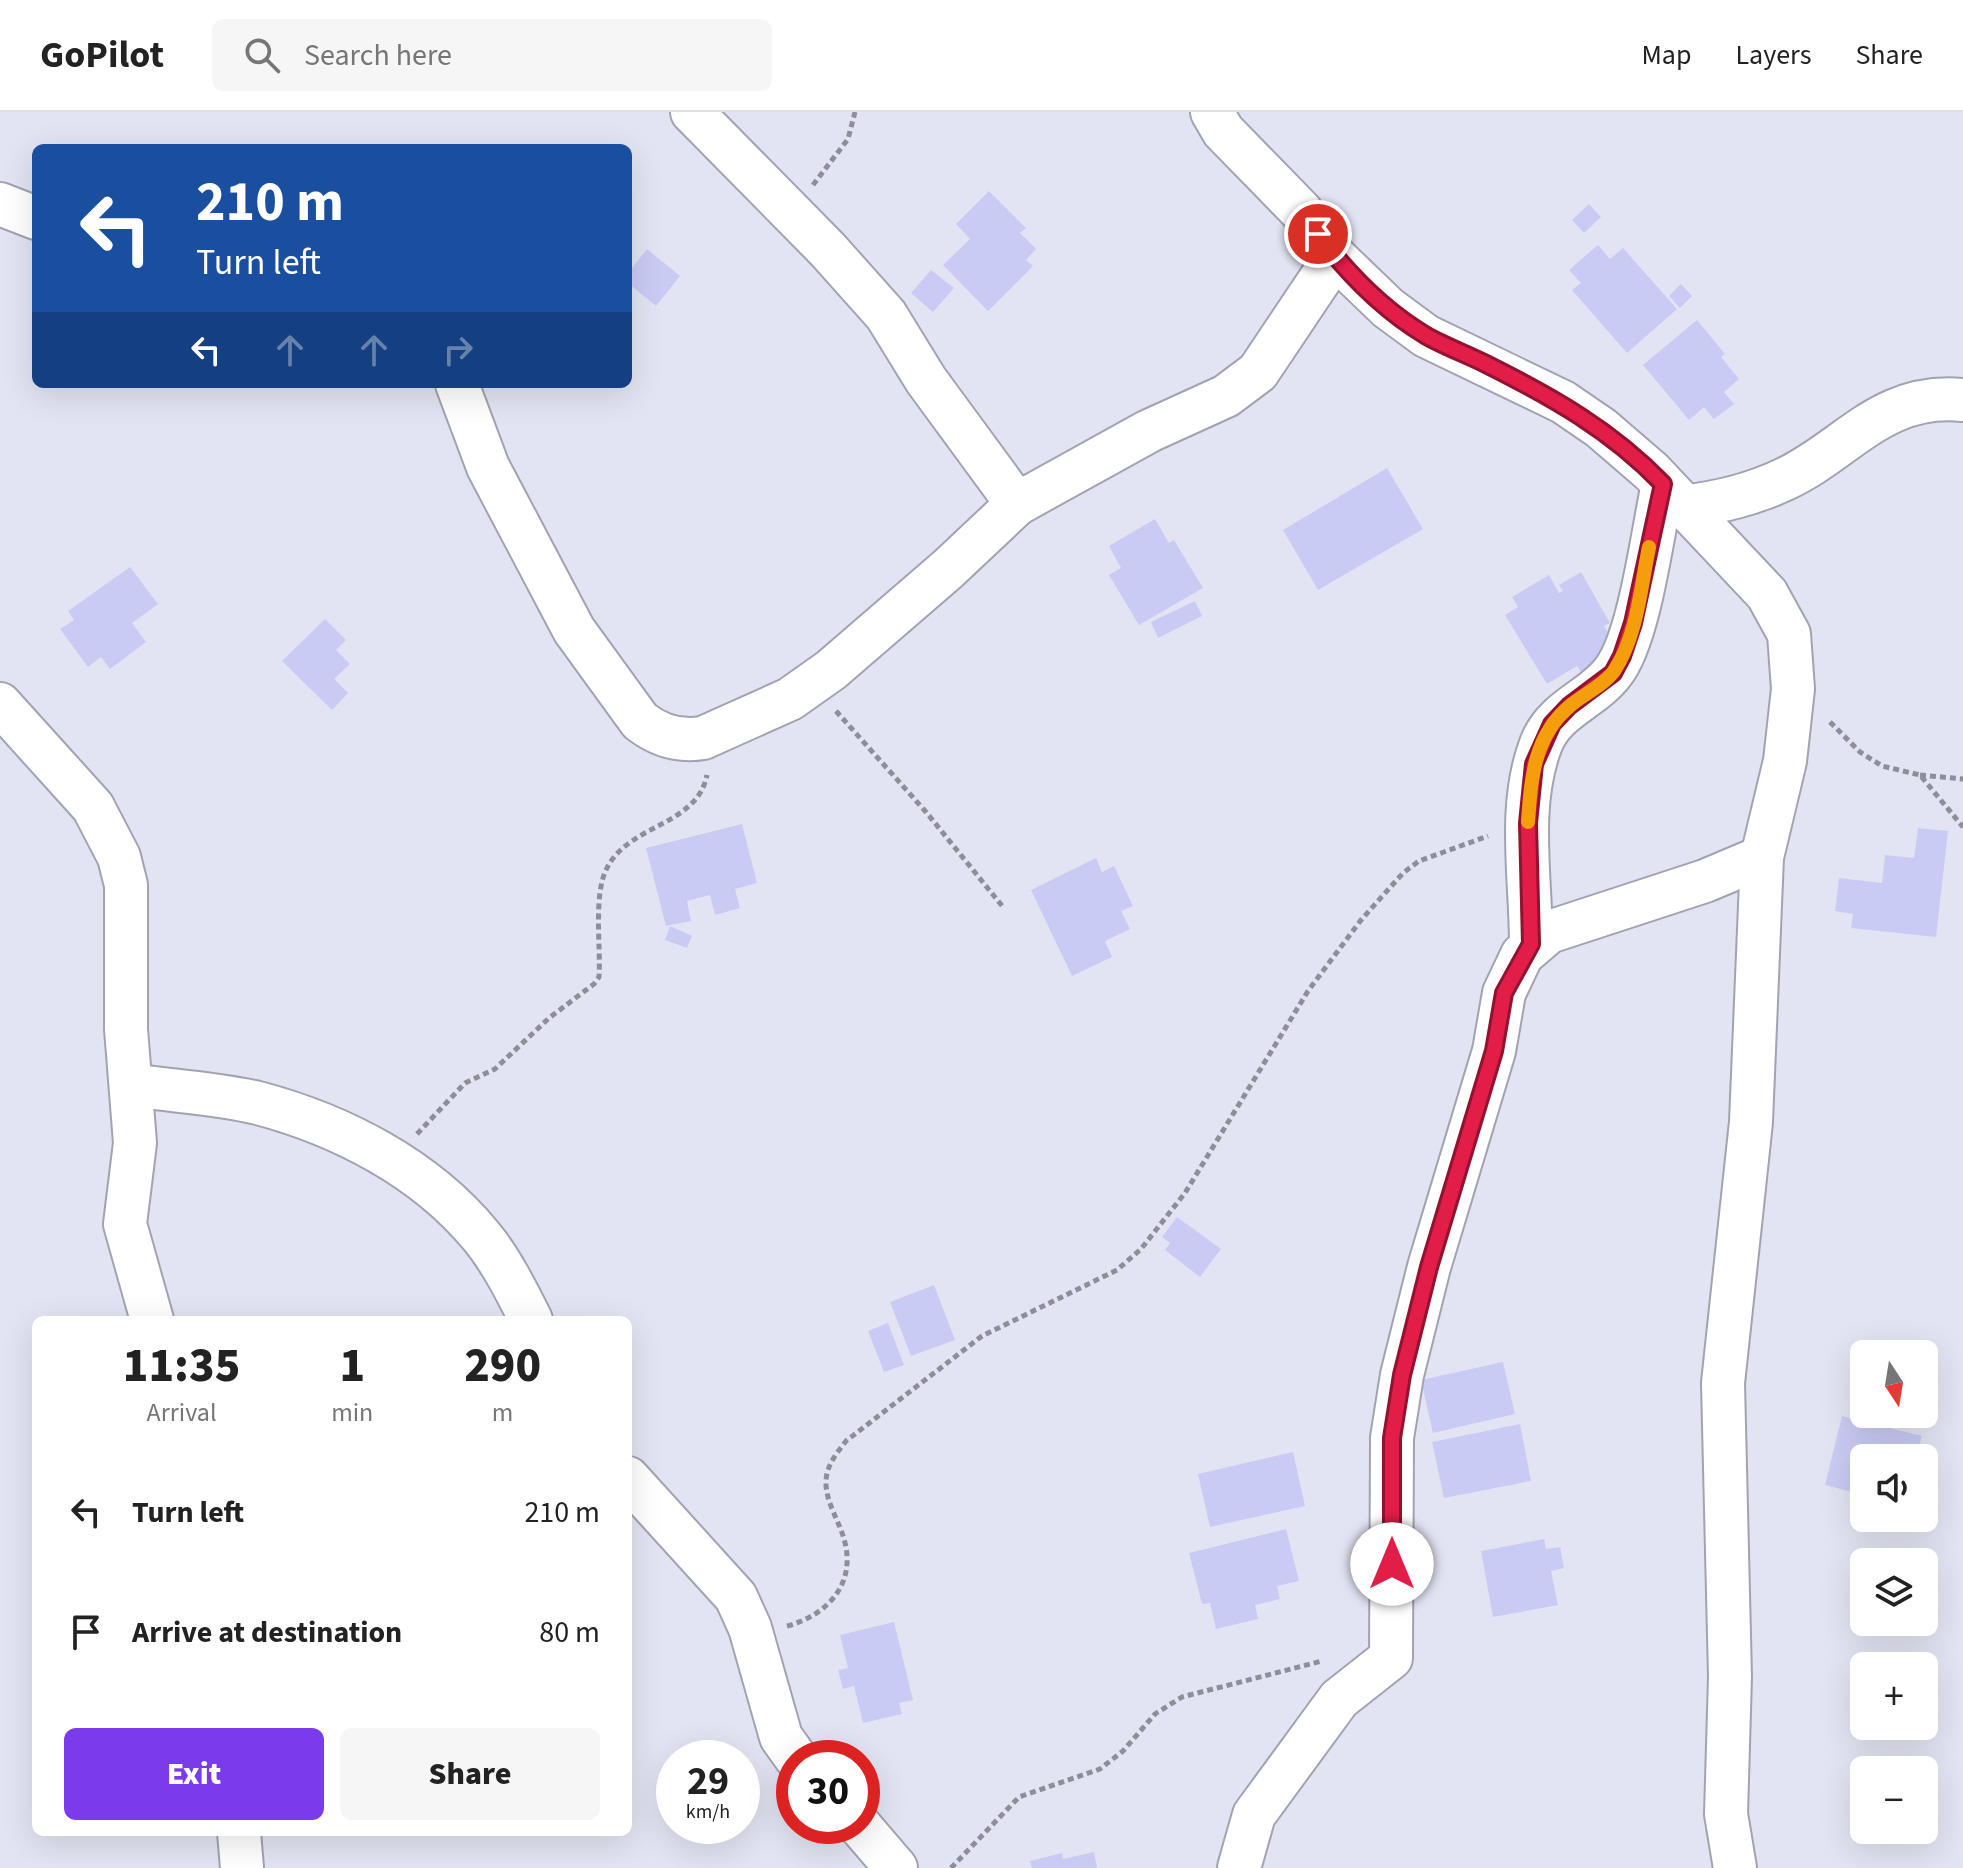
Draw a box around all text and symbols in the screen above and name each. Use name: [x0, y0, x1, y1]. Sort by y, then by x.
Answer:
search box: [212, 19, 772, 91]
text: GoPilot: [40, 28, 164, 82]
icon: search: [240, 33, 284, 77]
text: Search here: [304, 34, 452, 77]
text: Map: [1641, 35, 1691, 75]
text: Layers: [1735, 35, 1811, 75]
text: Share: [1855, 35, 1923, 75]
text: 210 m: [196, 163, 344, 242]
icon: left: [64, 176, 168, 280]
pin: [1284, 200, 1352, 268]
icon: arrive: [1296, 212, 1340, 256]
text: Turn left: [196, 237, 321, 288]
icon: left: [184, 328, 228, 372]
icon: ahead: [268, 328, 312, 372]
icon: ahead: [352, 328, 396, 372]
icon: right: [436, 328, 480, 372]
text: 11:35: [123, 1332, 240, 1400]
text: 1: [339, 1332, 365, 1400]
text: 290: [464, 1332, 541, 1400]
north arrow: [1850, 1340, 1938, 1428]
map controls: [1850, 1340, 1938, 1844]
text: Arrival: [147, 1394, 217, 1431]
text: min: [331, 1394, 373, 1431]
text: m: [492, 1394, 513, 1431]
button: sound: [1850, 1444, 1938, 1532]
icon: left: [64, 1490, 108, 1534]
text: Turn left: [132, 1491, 244, 1534]
text: 210 m: [524, 1491, 600, 1534]
position arrow: [1350, 1522, 1434, 1606]
button: layers: [1850, 1548, 1938, 1636]
icon: arrive: [64, 1610, 108, 1654]
text: Arrive at destination: [132, 1611, 402, 1654]
text: 80 m: [539, 1611, 600, 1654]
button: +: [1850, 1652, 1938, 1740]
button: Exit: [64, 1728, 324, 1820]
button: Share: [340, 1728, 600, 1820]
speed limit sign: 30: [776, 1740, 880, 1844]
text: 29: [687, 1753, 729, 1810]
button: −: [1850, 1756, 1938, 1844]
text: km/h: [686, 1798, 730, 1826]

